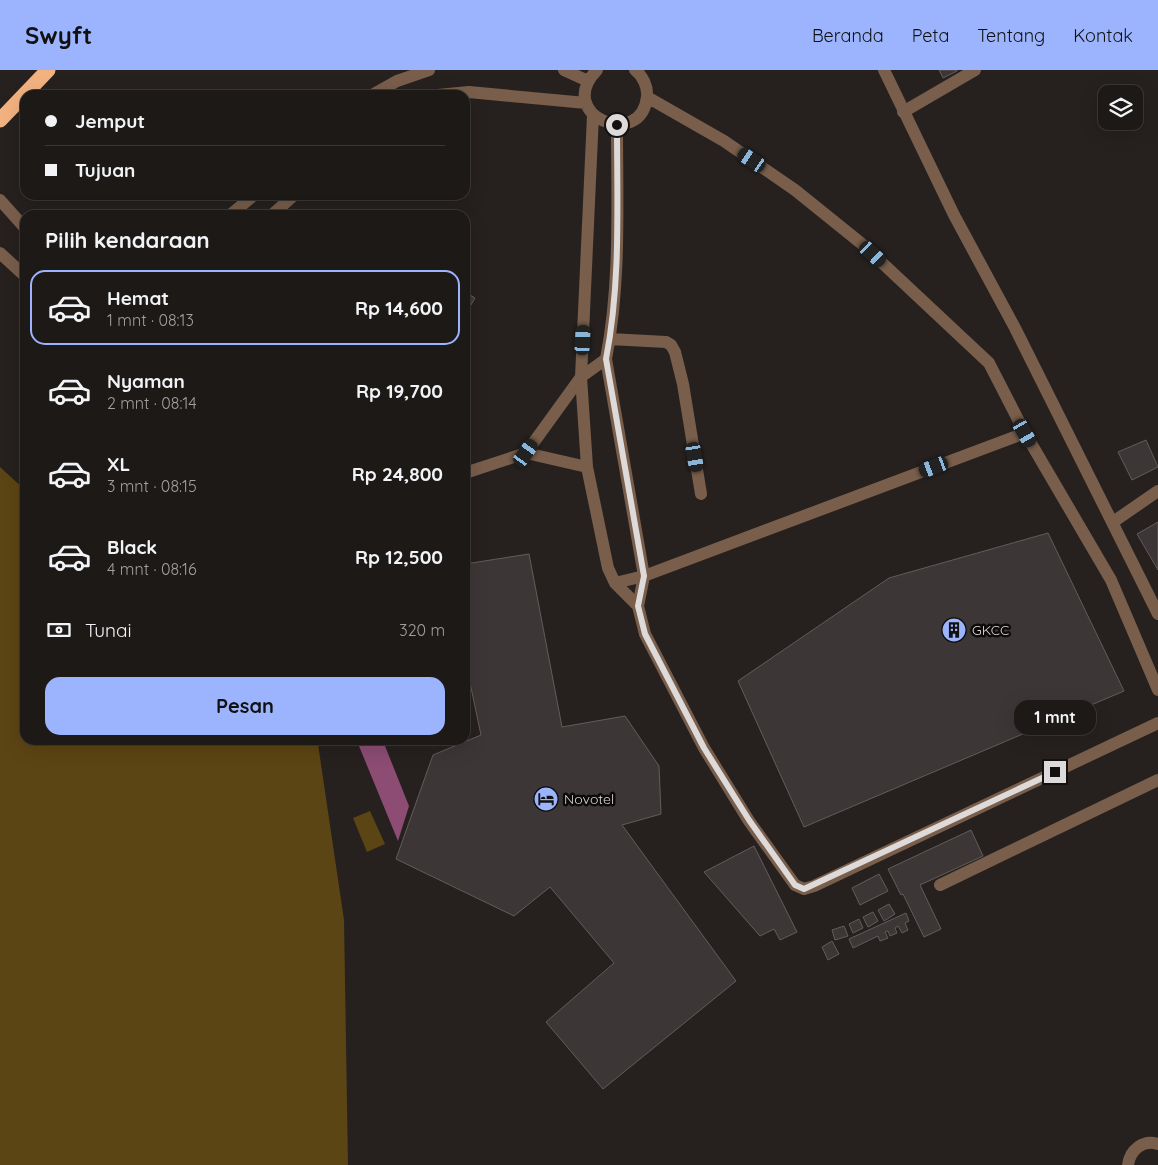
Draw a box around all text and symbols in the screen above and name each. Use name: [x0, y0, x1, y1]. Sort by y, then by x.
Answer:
text: Swyft: [25, 20, 92, 50]
text: Beranda: [812, 24, 884, 47]
text: Peta: [912, 24, 949, 47]
text: Tentang: [977, 24, 1045, 47]
text: Kontak: [1073, 24, 1133, 47]
map controls: [1098, 85, 1143, 130]
button: layers: [1098, 85, 1143, 130]
text: Jemput: [75, 109, 145, 133]
route start: [606, 114, 628, 136]
car: [735, 145, 768, 175]
text: Tujuan: [75, 158, 135, 182]
text: Pilih kendaraan: [45, 226, 210, 254]
car: [856, 238, 889, 270]
icon: car: [47, 285, 92, 330]
text: Hemat: [107, 286, 169, 310]
text: Rp 14,600: [355, 296, 443, 320]
text: 1 mnt · 08:13: [107, 310, 194, 330]
car: [574, 325, 591, 355]
icon: car: [47, 368, 92, 413]
text: Nyaman: [107, 369, 185, 393]
text: Rp 19,700: [356, 379, 443, 403]
text: 2 mnt · 08:14: [107, 393, 197, 413]
car: [1011, 416, 1038, 450]
car: [511, 436, 540, 470]
car: [685, 441, 704, 473]
icon: car: [47, 451, 92, 496]
text: XL: [107, 452, 130, 476]
car: [917, 455, 950, 479]
text: Rp 24,800: [352, 462, 443, 486]
text: 3 mnt · 08:15: [107, 476, 197, 496]
icon: car: [47, 534, 92, 579]
text: Black: [107, 535, 157, 559]
text: Rp 12,500: [355, 545, 443, 569]
text: 4 mnt · 08:16: [107, 559, 197, 579]
icon: cash: [45, 616, 73, 644]
building icon: GKCC: [941, 617, 967, 643]
text: Tunai: [85, 618, 132, 642]
text: 320 m: [399, 620, 445, 640]
place label: GKCC: [972, 621, 1009, 639]
button: Pesan: [45, 677, 445, 735]
callout: 1 mnt: [1014, 700, 1096, 734]
text: 1 mnt: [1034, 707, 1076, 727]
route end: [1044, 761, 1066, 783]
hotel icon: Novotel: [533, 786, 559, 812]
place label: Novotel: [564, 790, 614, 808]

